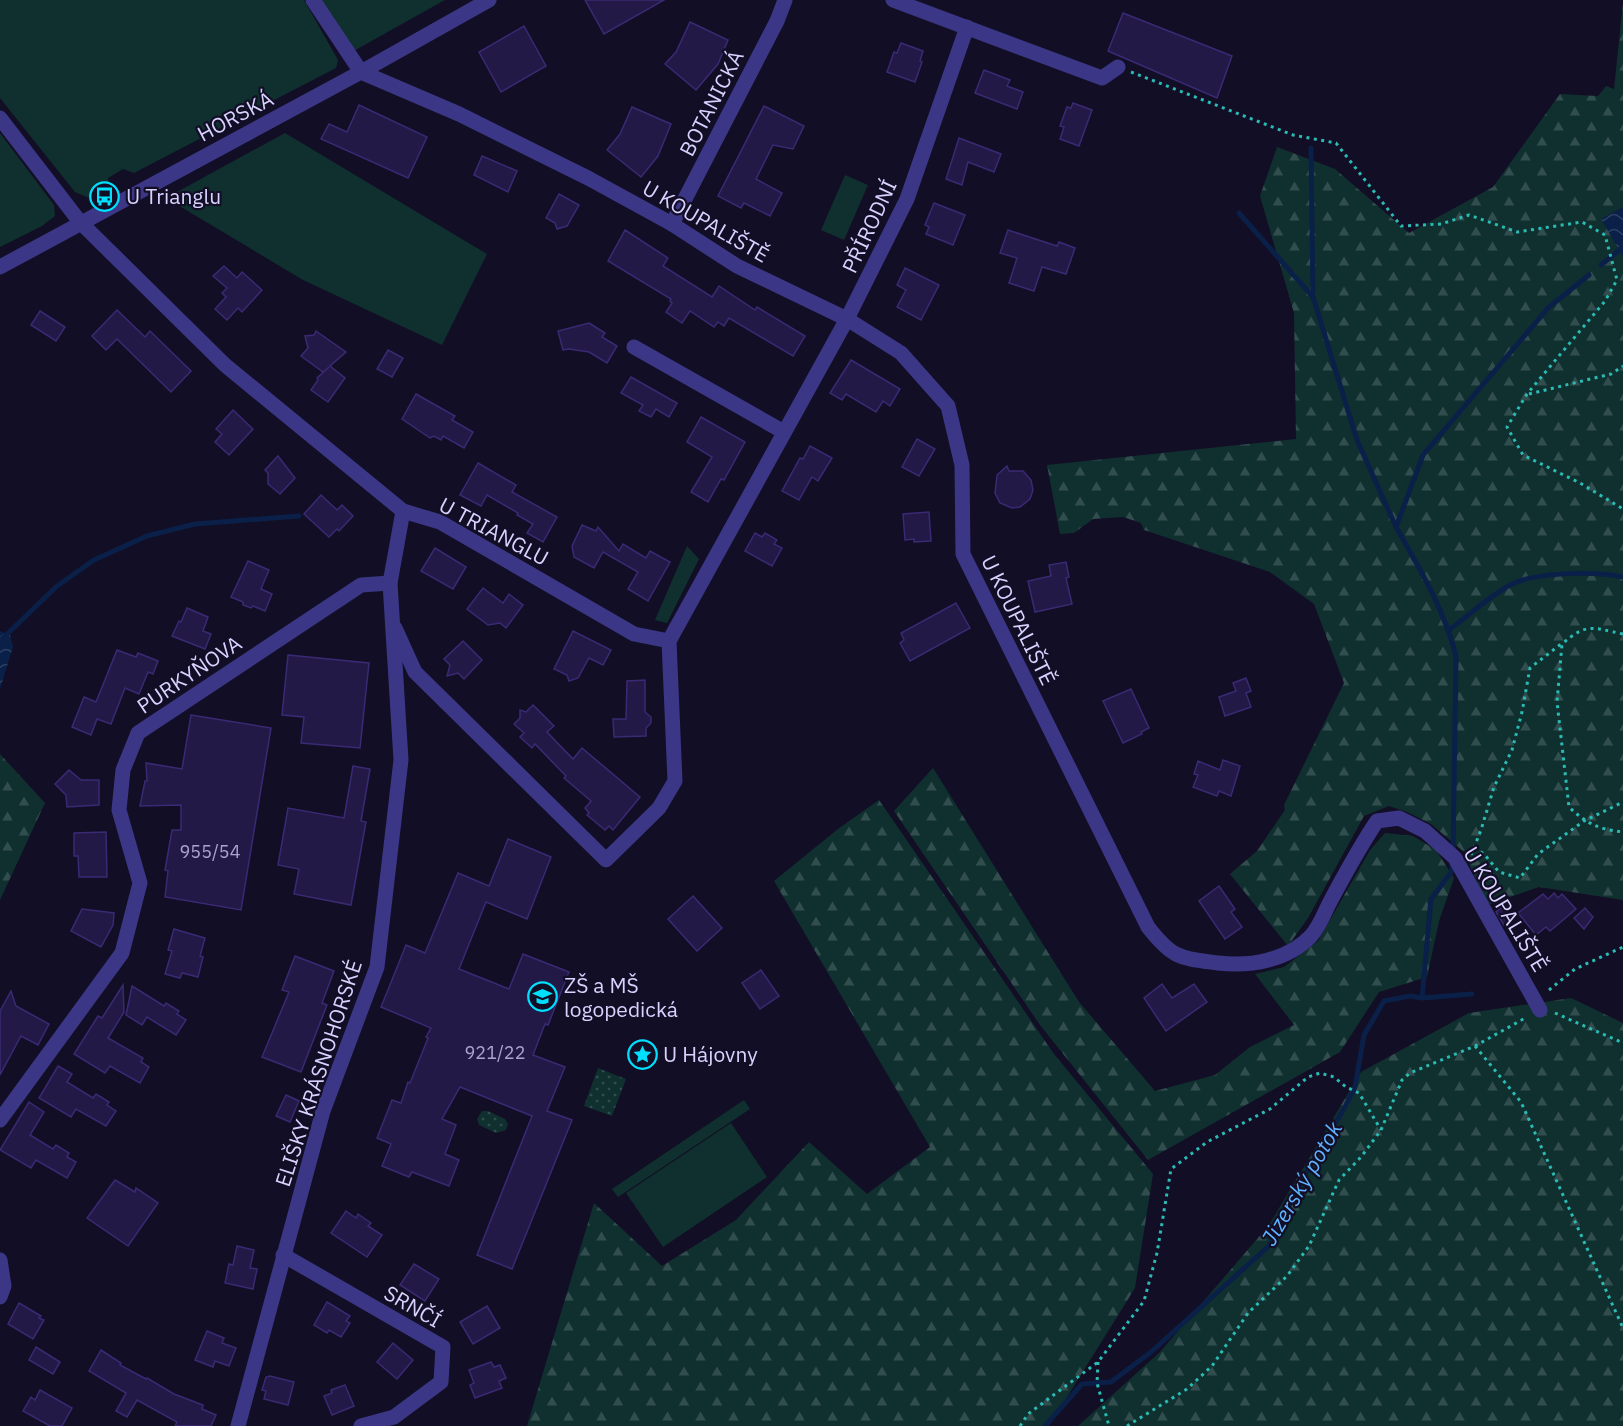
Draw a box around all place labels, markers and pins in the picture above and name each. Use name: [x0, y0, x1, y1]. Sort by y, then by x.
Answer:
bus stop icon: U Trianglu: [89, 180, 121, 212]
place label: U Trianglu: [126, 182, 221, 210]
place label: ZŠ a MŠ logopedická: [564, 971, 678, 1023]
school or university icon: ZŠ a MŠ logopedická: [527, 981, 559, 1013]
place icon: U Hájovny: [626, 1038, 658, 1070]
place label: U Hájovny: [663, 1040, 758, 1068]

